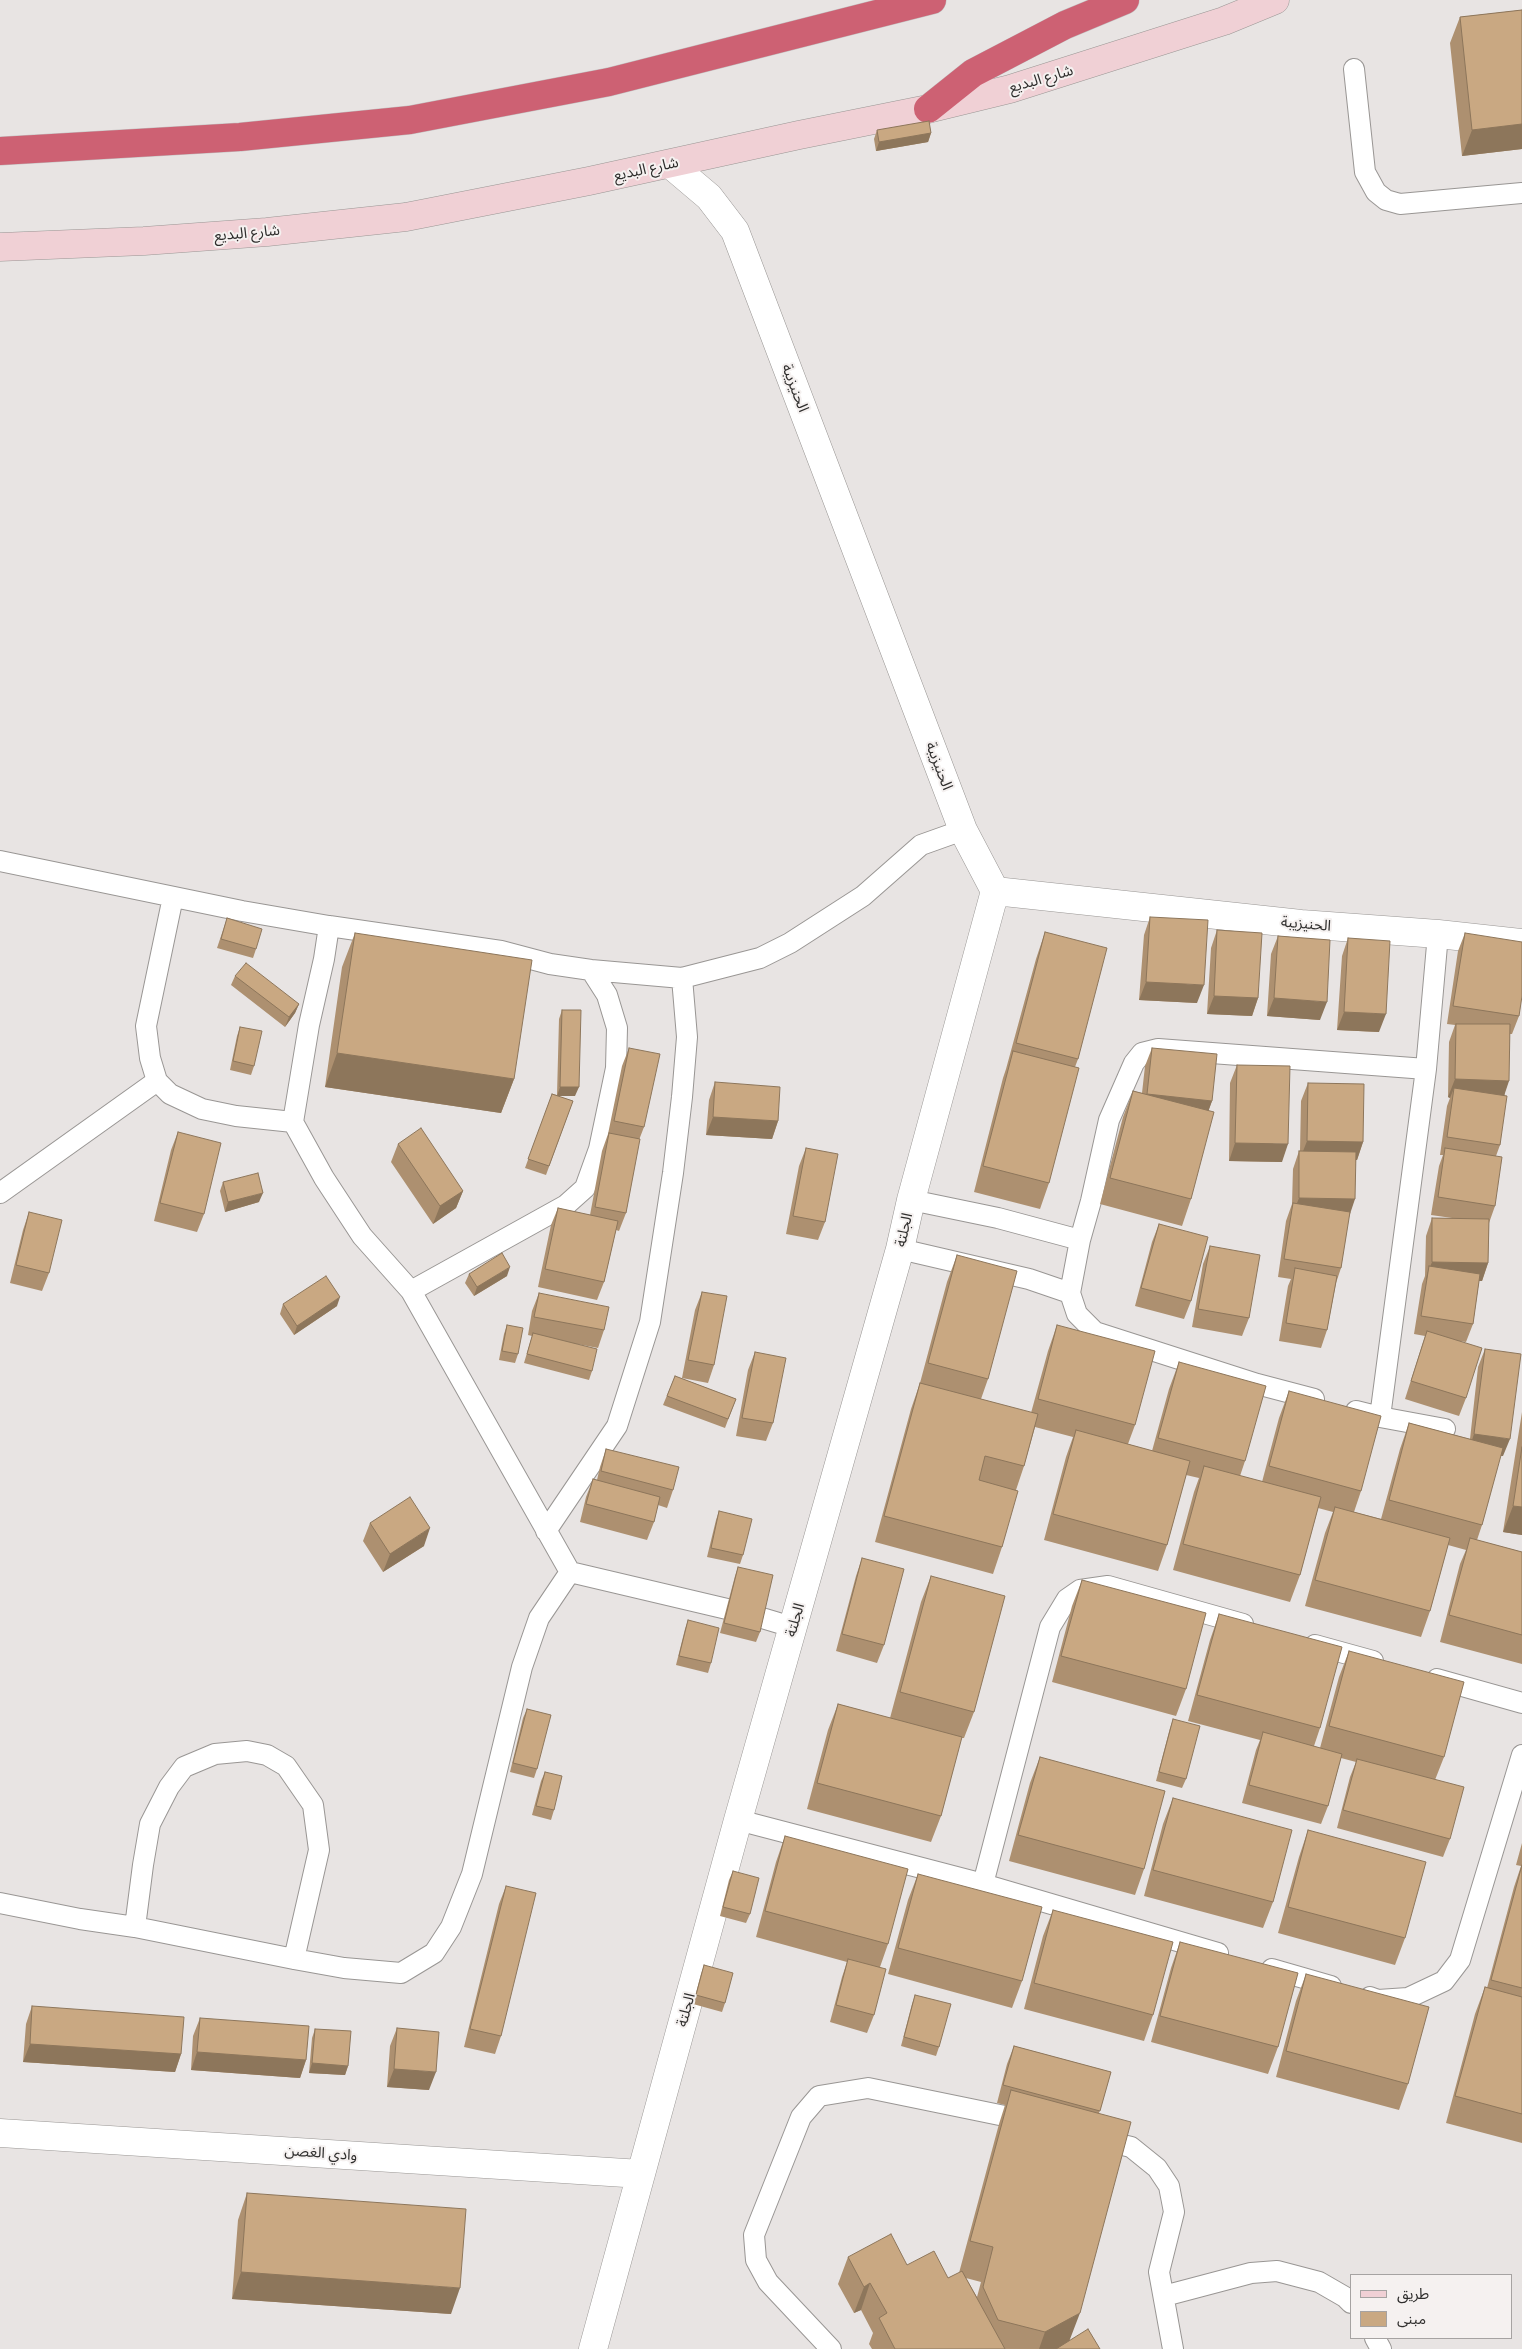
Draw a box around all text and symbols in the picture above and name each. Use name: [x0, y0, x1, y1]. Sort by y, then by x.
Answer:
street label: شارع البديع: [1007, 61, 1075, 97]
street label: شارع البديع: [612, 153, 680, 185]
street label: شارع البديع: [213, 221, 281, 245]
street label: الحنيزيبة: [778, 361, 812, 415]
street label: الحنيزيبة: [922, 739, 956, 793]
street label: الحنيزيبة: [1280, 913, 1332, 935]
street label: الجلتة: [891, 1211, 917, 1249]
street label: الجلتة: [782, 1601, 808, 1639]
street label: الجلتة: [673, 1991, 699, 2029]
street label: وادي الغصن: [284, 2141, 358, 2165]
legend: [1350, 2274, 1512, 2339]
text: طريق: [1397, 2285, 1429, 2302]
text: مبنى: [1397, 2310, 1426, 2327]

